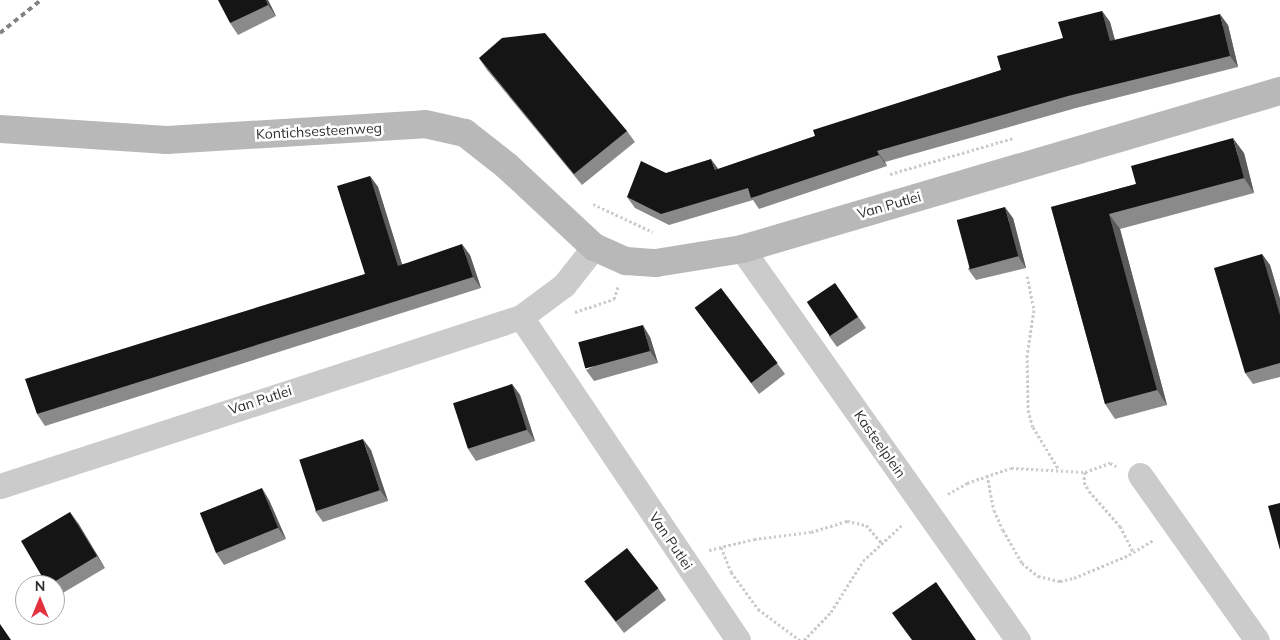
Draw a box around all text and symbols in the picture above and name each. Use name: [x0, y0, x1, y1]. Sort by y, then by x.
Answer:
street label: Kontichsesteenweg: [256, 119, 382, 143]
street label: Van Putlei: [855, 188, 923, 222]
street label: Van Putlei: [226, 382, 294, 418]
street label: Kasteelplein: [851, 407, 909, 481]
street label: Van Putlei: [646, 509, 696, 573]
north arrow: [15, 575, 65, 625]
text: N: [35, 577, 45, 595]

